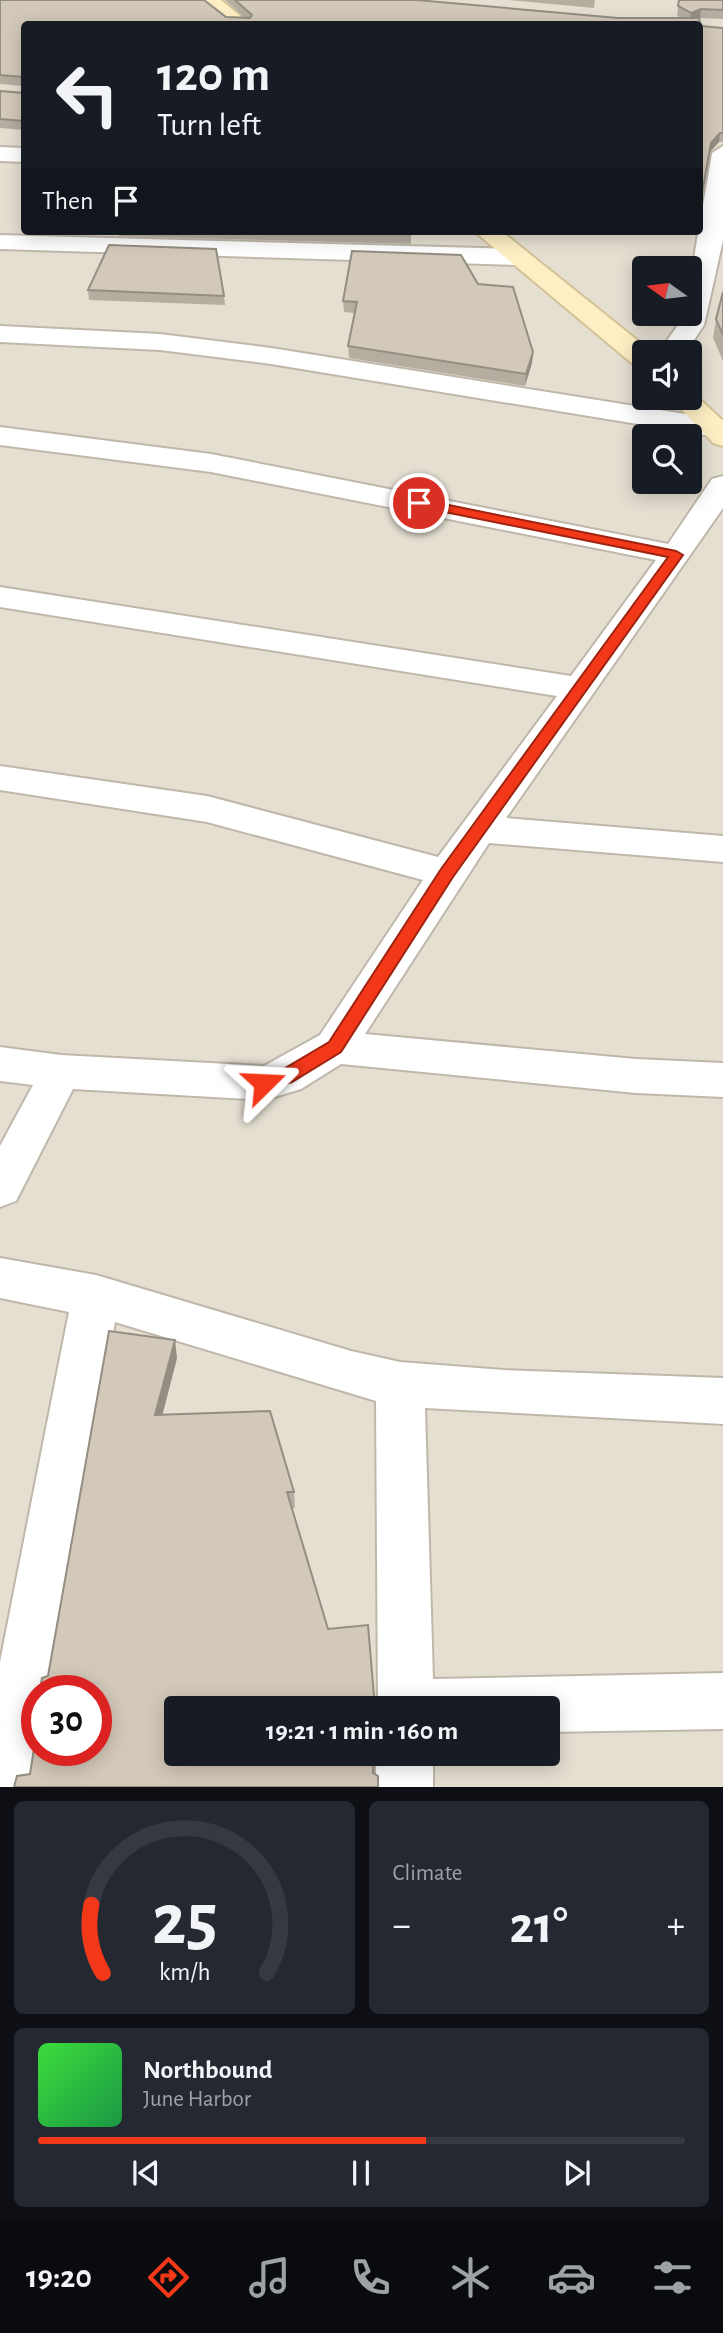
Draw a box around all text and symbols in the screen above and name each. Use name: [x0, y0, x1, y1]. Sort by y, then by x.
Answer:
icon: left: [42, 49, 133, 140]
text: 120 m: [157, 51, 270, 100]
text: Turn left: [157, 109, 261, 141]
icon: arrive: [107, 182, 145, 220]
text: Then: [42, 188, 93, 214]
north arrow: [632, 256, 702, 326]
map controls: [632, 256, 702, 494]
button: sound: [632, 340, 702, 410]
button: search: [632, 424, 702, 494]
pin: [389, 473, 449, 533]
icon: arrive: [400, 484, 438, 522]
position arrow: [227, 1046, 301, 1120]
speed limit sign: 30: [21, 1675, 112, 1766]
text: 19:21 · 1 min · 160 m: [266, 1718, 458, 1744]
text: Climate: [393, 1862, 462, 1885]
text: 25: [151, 1886, 217, 1959]
text: 21°: [510, 1900, 568, 1952]
text: −: [393, 1907, 411, 1945]
text: +: [667, 1907, 685, 1945]
text: km/h: [158, 1960, 210, 1985]
text: Northbound: [143, 2057, 272, 2083]
text: June Harbor: [143, 2088, 251, 2111]
icon: previous: [127, 2154, 165, 2192]
icon: pause: [342, 2154, 380, 2192]
icon: next: [558, 2154, 596, 2192]
icon: directions: [144, 2253, 193, 2302]
icon: music: [245, 2253, 294, 2302]
icon: phone: [346, 2253, 395, 2302]
icon: climate: [446, 2253, 495, 2302]
icon: car: [547, 2253, 596, 2302]
icon: filters: [648, 2253, 697, 2302]
text: 19:20: [26, 2261, 92, 2293]

